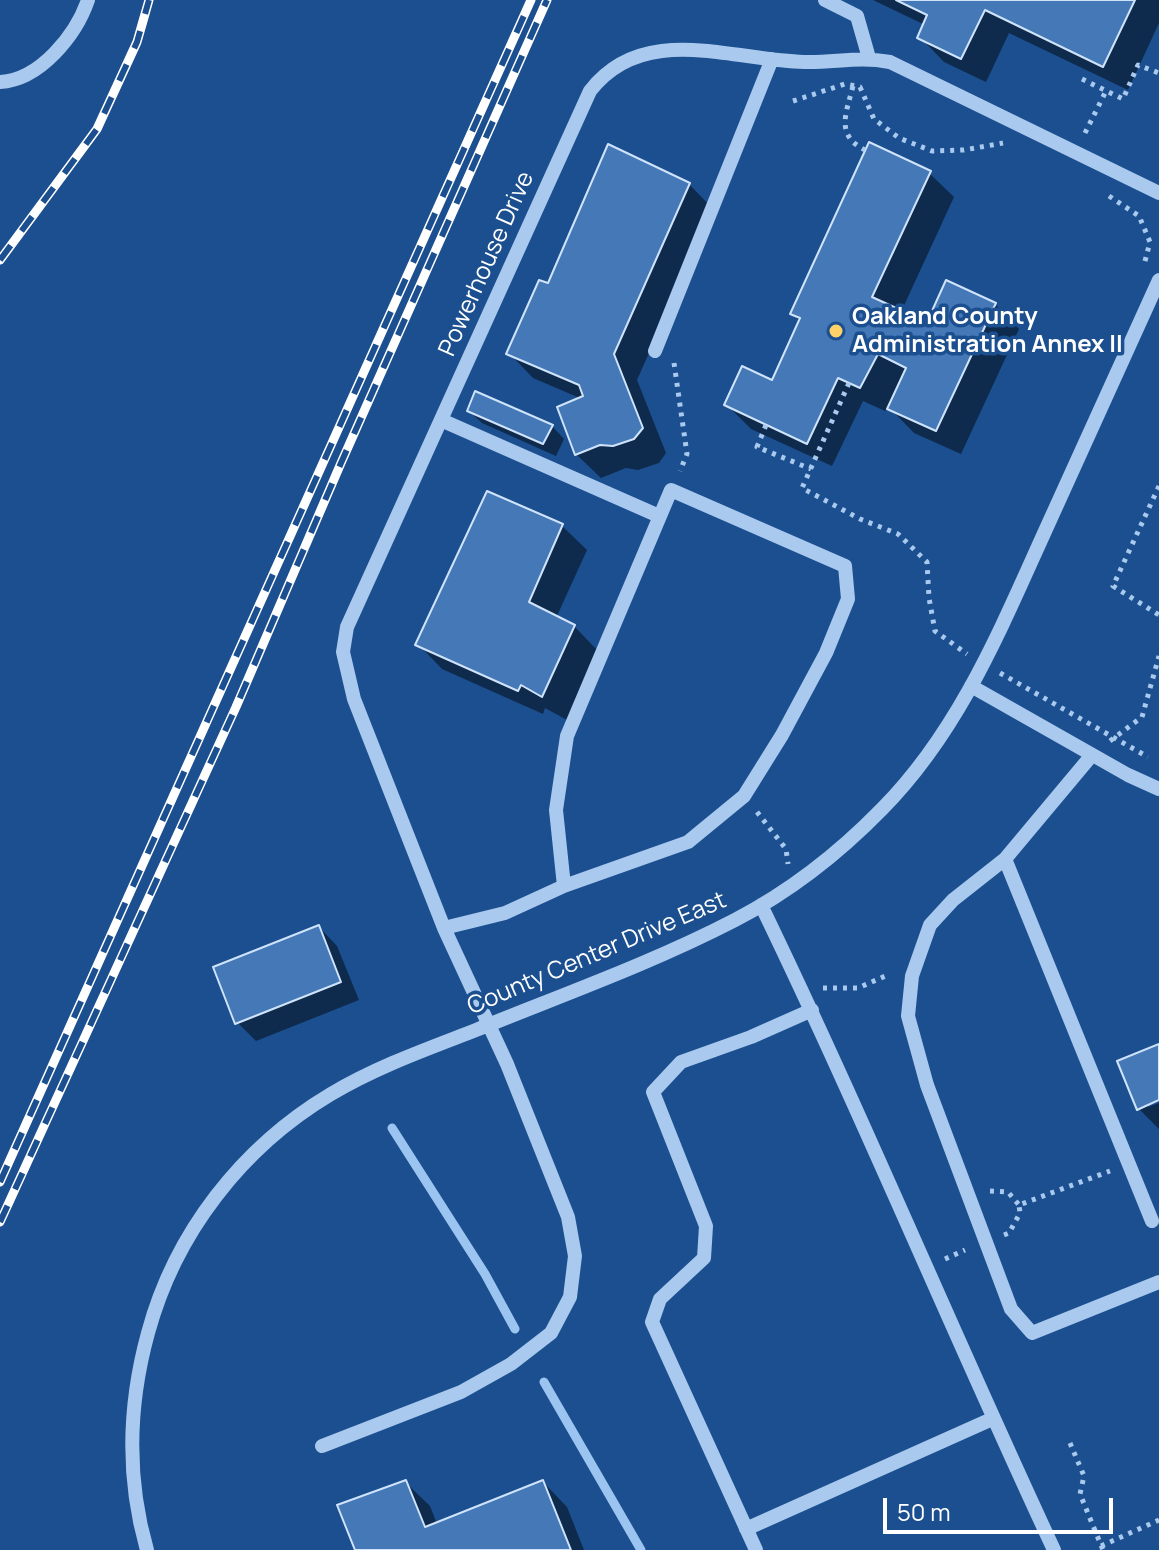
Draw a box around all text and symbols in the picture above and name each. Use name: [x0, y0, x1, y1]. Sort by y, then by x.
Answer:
street label: Powerhouse Drive: [433, 167, 541, 361]
place label: Oakland County Administration Annex II: [852, 303, 1123, 359]
marker: Oakland County Administration Annex II: [827, 322, 845, 340]
street label: County Center Drive East: [463, 886, 731, 1022]
scale bar: [887, 1482, 1117, 1532]
text: 50 m: [897, 1495, 951, 1528]

